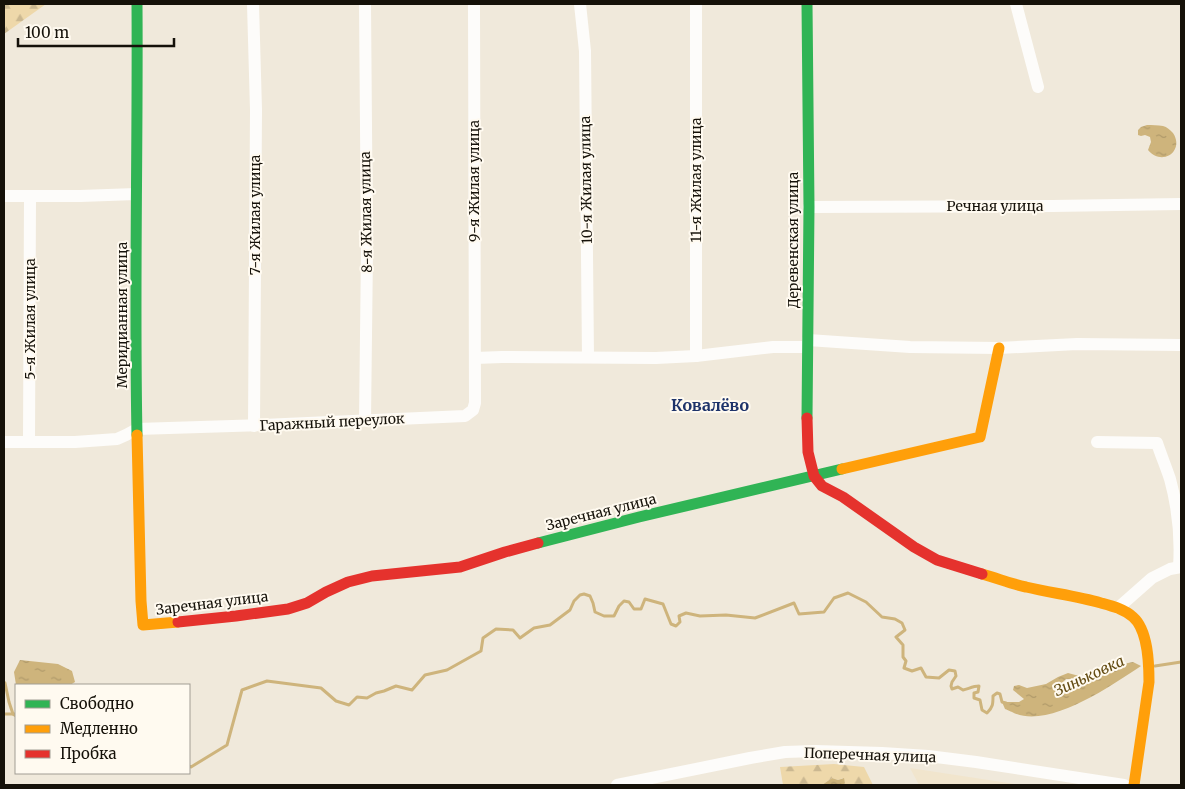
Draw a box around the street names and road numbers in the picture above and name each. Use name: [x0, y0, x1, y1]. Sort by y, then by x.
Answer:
street label: 10-я Жилая улица: [576, 115, 596, 244]
street label: 11-я Жилая улица: [687, 117, 705, 242]
street label: 9-я Жилая улица: [465, 120, 483, 242]
street label: 8-я Жилая улица: [356, 151, 376, 273]
street label: 7-я Жилая улица: [246, 154, 264, 275]
street label: Деревенская улица: [784, 171, 802, 308]
street label: Речная улица: [947, 197, 1044, 215]
street label: Меридианная улица: [113, 241, 131, 388]
street label: 5-я Жилая улица: [21, 258, 39, 380]
street label: Гаражный переулок: [259, 409, 405, 435]
street label: Заречная улица: [544, 490, 658, 534]
street label: Заречная улица: [155, 587, 270, 619]
street label: Поперечная улица: [804, 744, 937, 766]

